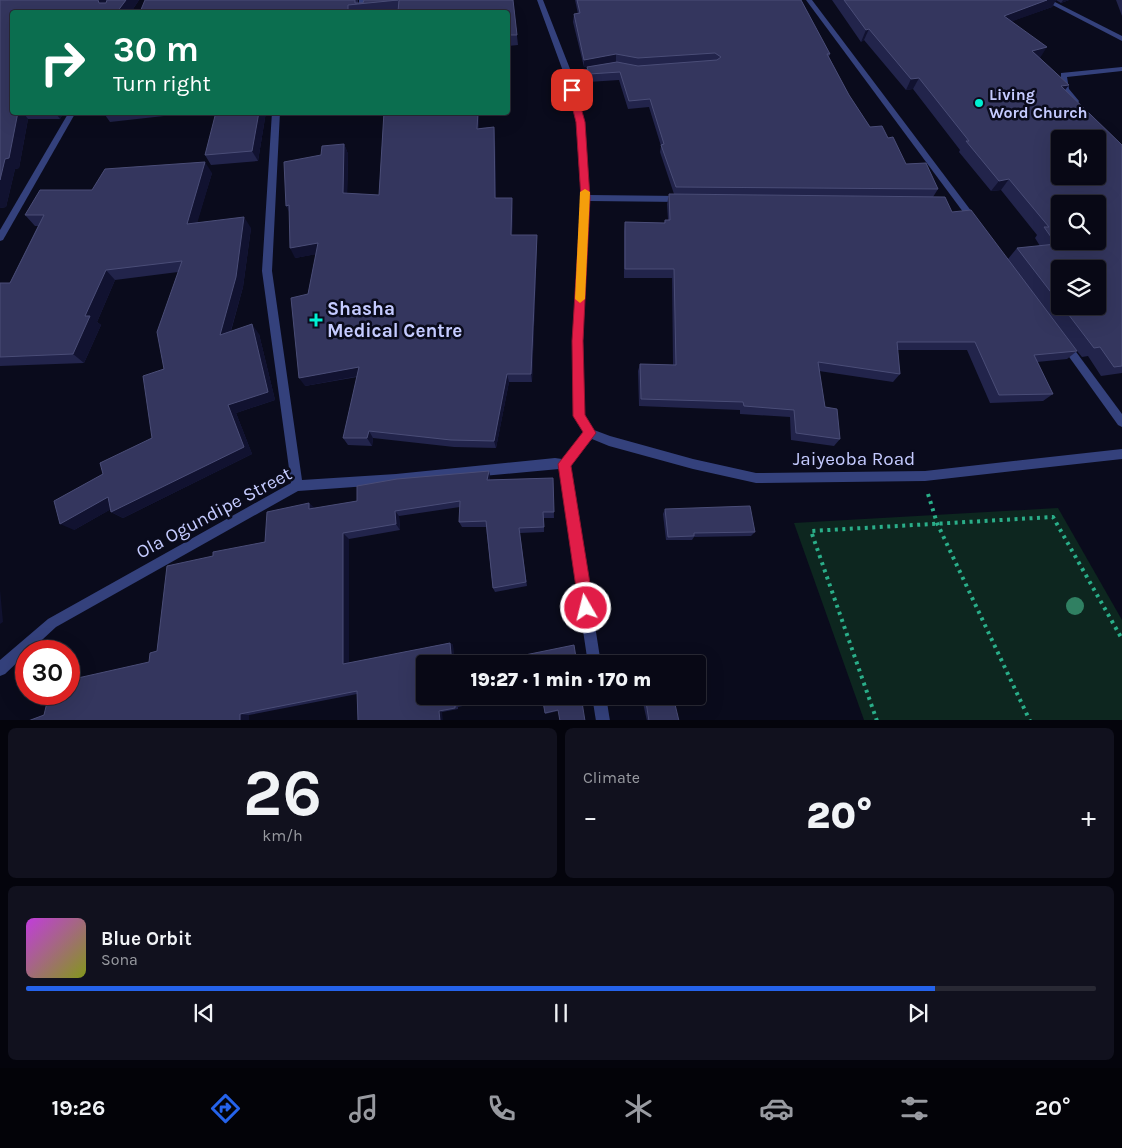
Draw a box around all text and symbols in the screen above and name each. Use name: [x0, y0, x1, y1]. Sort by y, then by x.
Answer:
text: 30 m: [113, 29, 199, 70]
icon: right: [30, 30, 95, 95]
pin: [551, 69, 593, 111]
text: Turn right: [113, 71, 211, 97]
icon: arrive: [558, 76, 586, 104]
place label: Living Word Church: [989, 85, 1088, 122]
marker: Living Word Church: [973, 97, 985, 109]
map controls: [1051, 130, 1106, 315]
button: sound: [1051, 130, 1106, 185]
button: search: [1051, 195, 1106, 250]
button: layers: [1051, 260, 1106, 315]
place label: Shasha Medical Centre: [327, 298, 462, 342]
marker: Shasha Medical Centre: [309, 313, 323, 327]
street label: Jaiyeoba Road: [793, 448, 915, 470]
street label: Ola Ogundipe Street: [132, 463, 296, 563]
position arrow: [559, 581, 611, 633]
speed limit sign: 30: [15, 640, 80, 705]
text: 19:27 · 1 min · 170 m: [471, 669, 651, 691]
text: 26: [243, 755, 322, 831]
text: Climate: [583, 768, 640, 787]
text: 20°: [806, 793, 873, 838]
text: −: [583, 800, 598, 833]
text: +: [1081, 800, 1096, 833]
text: km/h: [262, 826, 303, 845]
text: Blue Orbit: [101, 928, 192, 950]
text: Sona: [101, 950, 138, 969]
icon: previous: [190, 999, 218, 1027]
icon: pause: [547, 999, 575, 1027]
icon: next: [904, 999, 932, 1027]
icon: directions: [208, 1091, 243, 1126]
icon: music: [346, 1091, 381, 1126]
icon: phone: [484, 1091, 519, 1126]
icon: climate: [621, 1091, 656, 1126]
icon: car: [759, 1091, 794, 1126]
icon: filters: [897, 1091, 932, 1126]
text: 19:26: [51, 1095, 105, 1121]
text: 20°: [1035, 1095, 1071, 1121]

